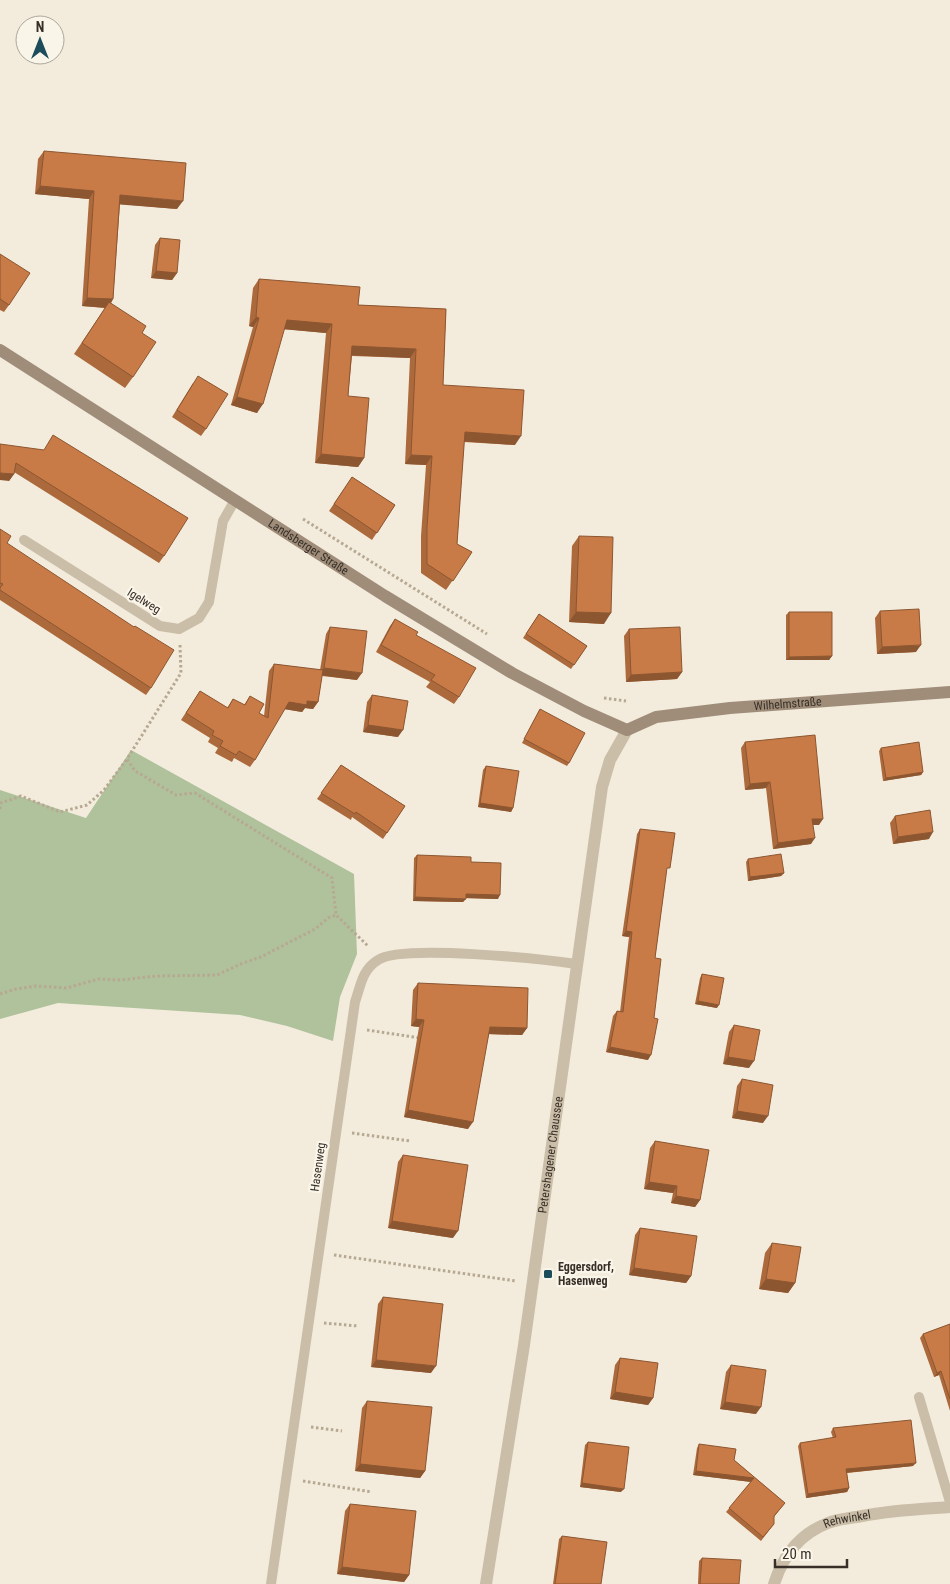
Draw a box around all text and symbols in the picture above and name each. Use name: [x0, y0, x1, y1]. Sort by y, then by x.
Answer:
north arrow: [15, 15, 65, 65]
text: N: [36, 19, 44, 35]
street label: Landsberger Straße: [266, 516, 352, 578]
street label: Igelweg: [125, 585, 163, 617]
street label: Wilhelmstraße: [753, 694, 822, 713]
street label: Petershagener Chaussee: [535, 1095, 566, 1214]
street label: Hasenweg: [308, 1141, 328, 1192]
place label: Eggersdorf, Hasenweg: [558, 1260, 614, 1288]
marker: Eggersdorf, Hasenweg: [542, 1268, 554, 1280]
street label: Rehwinkel: [821, 1507, 872, 1531]
scale bar: [775, 1536, 848, 1568]
text: 20 m: [782, 1545, 812, 1563]

